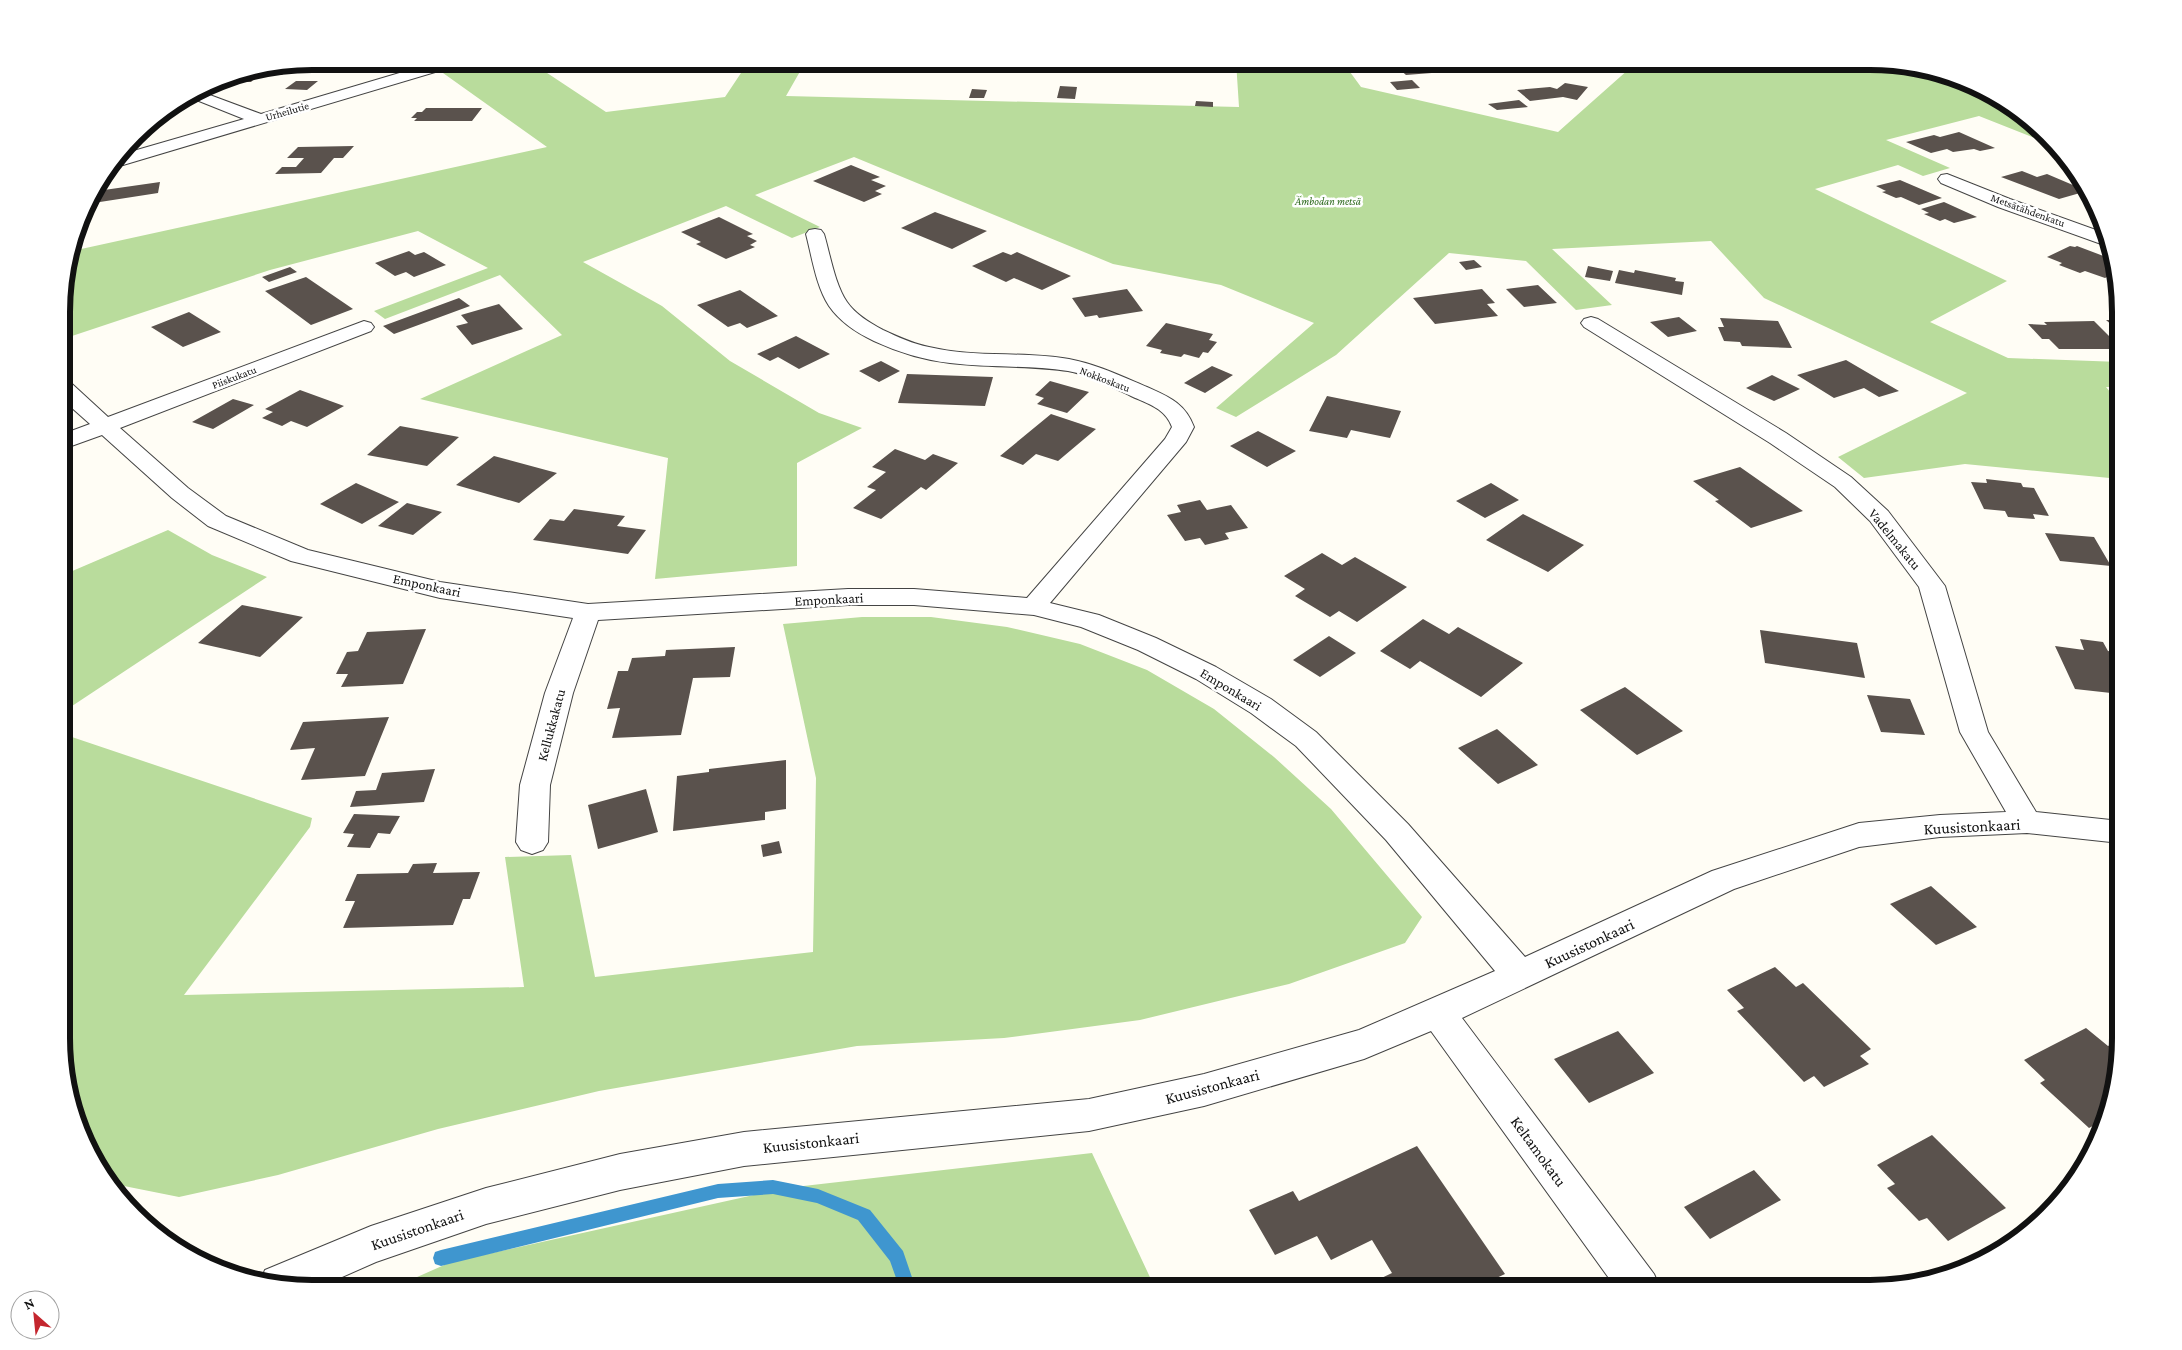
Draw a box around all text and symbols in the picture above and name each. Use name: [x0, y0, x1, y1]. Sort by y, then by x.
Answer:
street label: Urheilutie: [264, 99, 310, 123]
street label: Metsätähdenkatu: [1989, 191, 2067, 229]
park label: Ämbodan metsä: [1294, 195, 1361, 207]
street label: Piiskukatu: [210, 363, 258, 391]
street label: Nokkoskatu: [1078, 364, 1132, 394]
street label: Vadelmakatu: [1866, 505, 1925, 573]
street label: Emponkaari: [392, 570, 463, 600]
street label: Emponkaari: [794, 589, 864, 609]
street label: Emponkaari: [1197, 664, 1265, 714]
street label: Kellukkakatu: [534, 687, 568, 763]
street label: Kuusistonkaari: [1923, 815, 2021, 838]
street label: Kuusistonkaari: [1542, 915, 1637, 972]
street label: Kuusistonkaari: [1163, 1066, 1261, 1107]
street label: Keltamokatu: [1508, 1113, 1570, 1190]
street label: Kuusistonkaari: [762, 1129, 860, 1156]
street label: Kuusistonkaari: [369, 1206, 466, 1253]
north arrow: [10, 1290, 60, 1340]
text: N: [21, 1294, 37, 1313]

